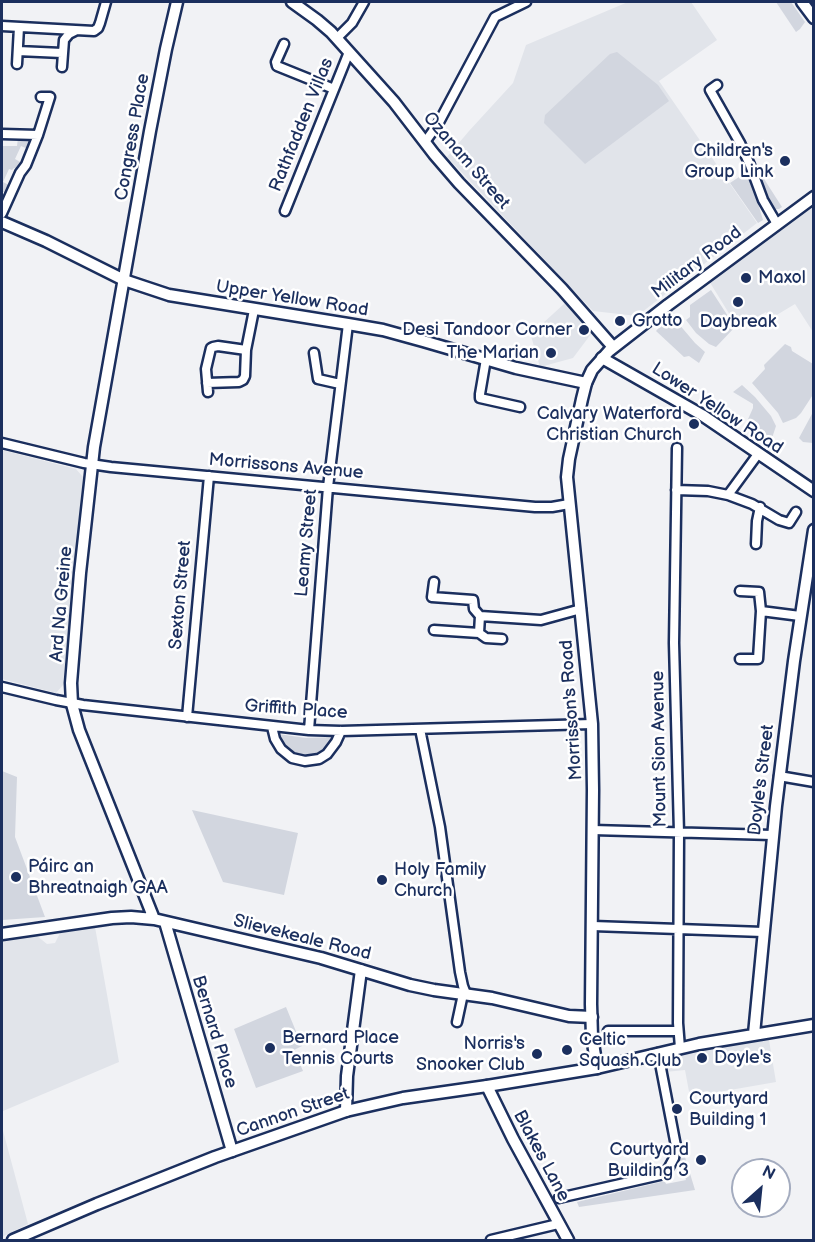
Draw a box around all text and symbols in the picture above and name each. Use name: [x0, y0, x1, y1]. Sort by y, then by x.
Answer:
street label: Rathfadden Villas: [265, 55, 339, 195]
street label: Congress Place: [111, 72, 155, 202]
street label: Ozanam Street: [418, 108, 514, 214]
place label: Children's Group Link: [684, 140, 773, 182]
marker: Children's Group Link: [778, 154, 792, 168]
street label: Military Road: [648, 222, 746, 304]
place label: Maxol: [758, 267, 806, 289]
marker: Maxol: [739, 271, 753, 285]
street label: Upper Yellow Road: [214, 276, 370, 322]
marker: Daybreak: [731, 295, 745, 309]
place label: Grotto: [632, 310, 682, 332]
place label: Daybreak: [699, 311, 777, 333]
marker: Grotto: [613, 314, 627, 328]
place label: Desi Tandoor Corner: [402, 319, 572, 341]
marker: Desi Tandoor Corner: [577, 323, 591, 337]
place label: The Marian: [446, 342, 539, 364]
marker: The Marian: [544, 346, 558, 360]
street label: Lower Yellow Road: [647, 359, 787, 459]
place label: Calvary Waterford Christian Church: [537, 403, 682, 446]
marker: Calvary Waterford Christian Church: [687, 417, 701, 431]
street label: Morrissons Avenue: [208, 449, 364, 485]
street label: Leamy Street: [292, 488, 322, 598]
street label: Sexton Street: [165, 540, 197, 650]
street label: Ard Na Greine: [46, 545, 78, 663]
street label: Morrisson's Road: [556, 639, 588, 781]
street label: Mount Sion Avenue: [648, 670, 672, 828]
street label: Griffith Place: [244, 696, 348, 724]
street label: Doyle's Street: [744, 723, 780, 837]
place label: Páirc an Bhreatnaigh GAA: [28, 856, 168, 898]
place label: Holy Family Church: [394, 859, 486, 902]
marker: Páirc an Bhreatnaigh GAA: [9, 870, 23, 884]
marker: Holy Family Church: [375, 873, 389, 887]
street label: Slievekeale Road: [231, 910, 373, 966]
street label: Bernard Place: [187, 973, 241, 1091]
place label: Bernard Place Tennis Courts: [282, 1027, 399, 1070]
place label: Celtic Squash Club: [579, 1029, 681, 1072]
place label: Norris's Snooker Club: [416, 1033, 525, 1076]
marker: Bernard Place Tennis Courts: [263, 1041, 277, 1055]
marker: Celtic Squash Club: [560, 1043, 574, 1057]
marker: Norris's Snooker Club: [530, 1047, 544, 1061]
place label: Doyle's: [714, 1047, 771, 1069]
marker: Doyle's: [695, 1051, 709, 1065]
street label: Cannon Street: [234, 1084, 352, 1142]
place label: Courtyard Building 1: [689, 1088, 768, 1130]
marker: Courtyard Building 1: [670, 1102, 684, 1116]
street label: Blakes Lane: [508, 1107, 574, 1205]
place label: Courtyard Building 3: [608, 1139, 689, 1182]
marker: Courtyard Building 3: [694, 1153, 708, 1167]
north arrow: [731, 1158, 791, 1218]
text: N: [759, 1162, 778, 1184]

